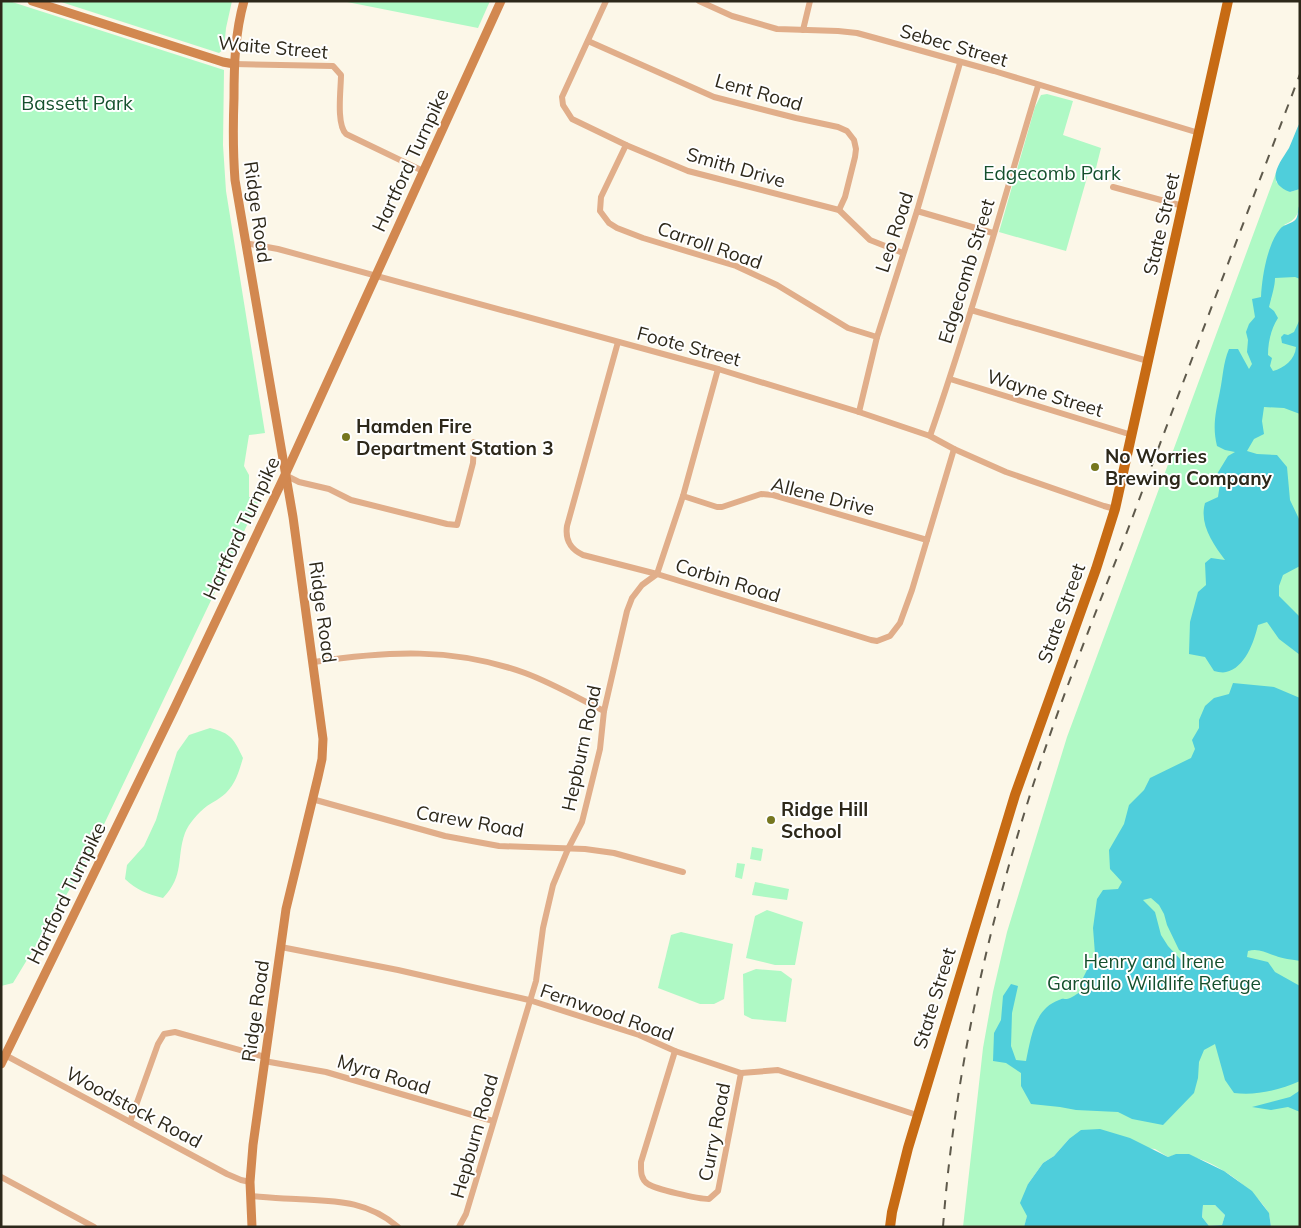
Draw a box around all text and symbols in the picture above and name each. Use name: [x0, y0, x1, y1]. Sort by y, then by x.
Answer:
street label: Sebec Street: [897, 18, 1011, 72]
street label: Waite Street: [217, 30, 329, 64]
street label: Lent Road: [712, 68, 806, 116]
street label: Hartford Turnpike: [366, 85, 454, 235]
park label: Bassett Park: [21, 91, 133, 115]
street label: Smith Drive: [684, 141, 788, 193]
street label: Ridge Road: [239, 160, 277, 264]
park label: Edgecomb Park: [983, 161, 1121, 185]
street label: State Street: [1138, 170, 1184, 277]
street label: Leo Road: [870, 189, 918, 275]
street label: Edgecomb Street: [933, 195, 999, 346]
street label: Carroll Road: [654, 216, 766, 274]
street label: Foote Street: [635, 321, 744, 371]
street label: Wayne Street: [984, 364, 1106, 422]
place label: Hamden Fire Department Station 3: [356, 414, 554, 460]
marker: Hamden Fire Department Station 3: [340, 431, 352, 443]
place label: No Worries Brewing Company: [1105, 444, 1273, 490]
street label: Hartford Turnpike: [197, 453, 285, 603]
marker: No Worries Brewing Company: [1089, 461, 1101, 473]
street label: Allene Drive: [769, 472, 877, 520]
street label: Corbin Road: [673, 553, 783, 607]
street label: Ridge Road: [304, 560, 342, 664]
street label: State Street: [1032, 560, 1090, 666]
street label: Hepburn Road: [556, 683, 606, 813]
place label: Ridge Hill School: [781, 797, 868, 843]
street label: Carew Road: [414, 800, 526, 842]
marker: Ridge Hill School: [765, 814, 777, 826]
street label: Hartford Turnpike: [21, 818, 111, 968]
street label: State Street: [907, 944, 961, 1051]
park label: Henry and Irene Garguilo Wildlife Refuge: [1047, 949, 1261, 995]
street label: Ridge Road: [236, 959, 274, 1063]
street label: Fernwood Road: [537, 978, 677, 1046]
street label: Myra Road: [335, 1048, 433, 1100]
street label: Woodstock Road: [62, 1061, 206, 1153]
street label: Hepburn Road: [445, 1071, 503, 1201]
street label: Curry Road: [693, 1081, 735, 1183]

